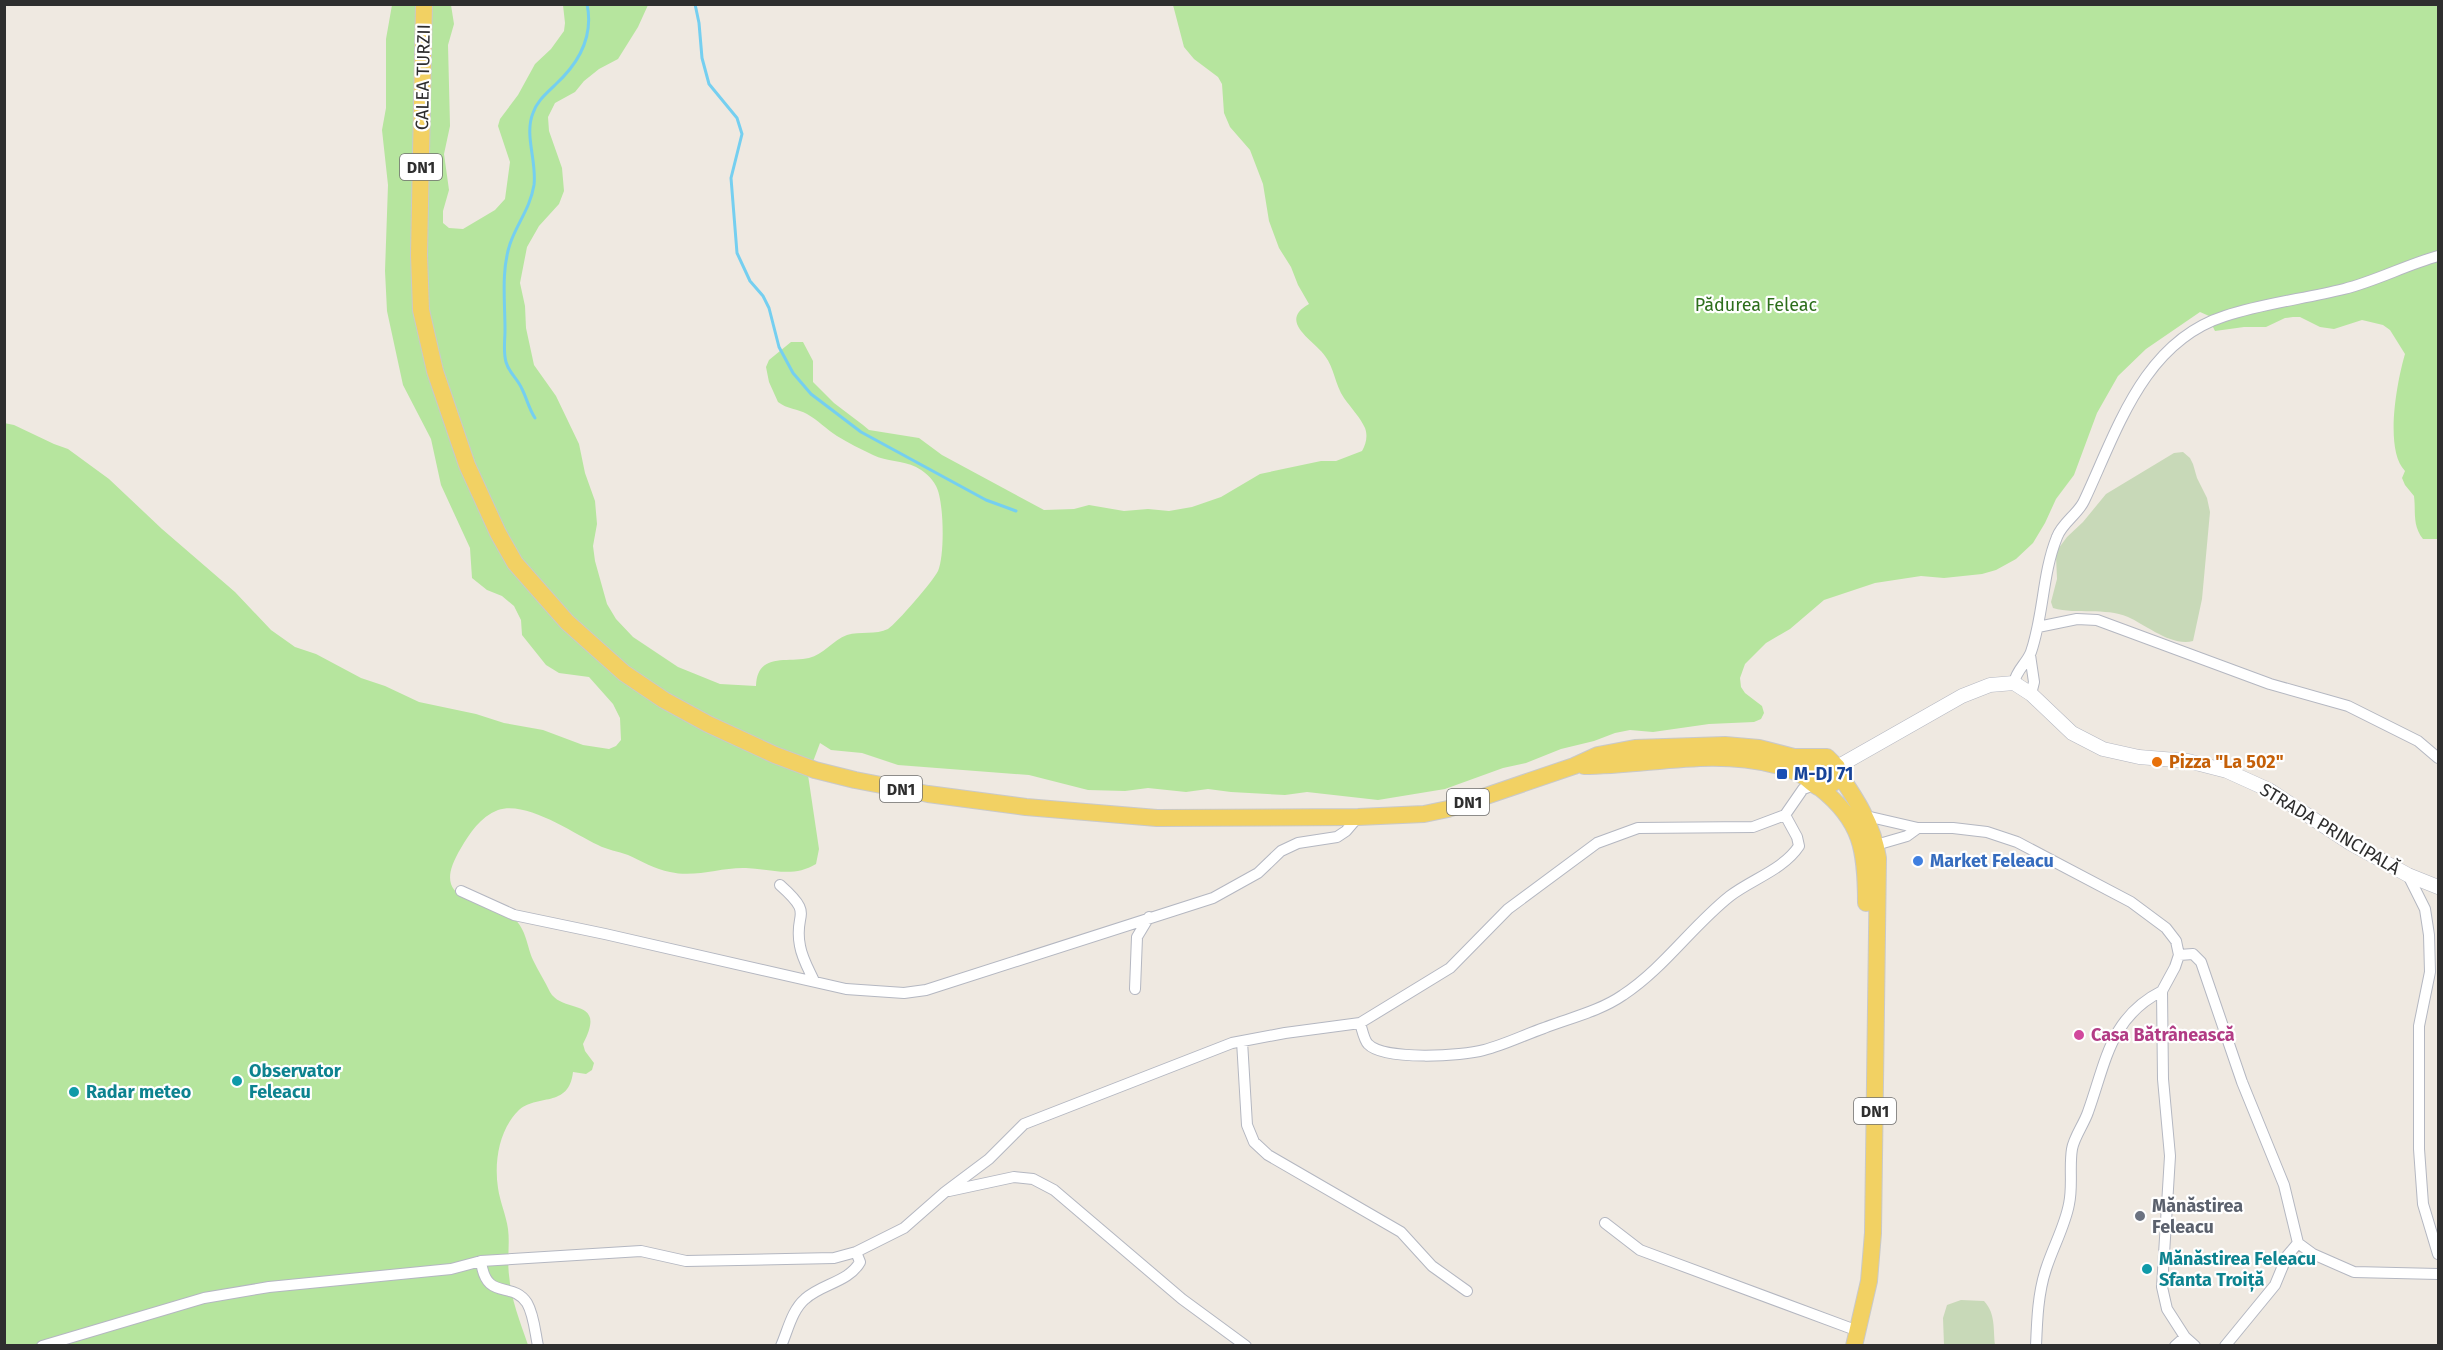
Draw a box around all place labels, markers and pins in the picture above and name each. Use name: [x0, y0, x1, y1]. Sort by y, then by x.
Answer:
place label: Pizza "La 502": [2169, 751, 2284, 773]
marker: Pizza "La 502": [2150, 755, 2164, 769]
place label: M-DJ 71: [1794, 763, 1853, 785]
marker: M-DJ 71: [1775, 767, 1789, 781]
place label: Market Feleacu: [1930, 850, 2054, 872]
marker: Market Feleacu: [1911, 854, 1925, 868]
place label: Casa Bătrânească: [2091, 1024, 2235, 1046]
marker: Casa Bătrânească: [2072, 1028, 2086, 1042]
place label: Observator Feleacu: [249, 1060, 342, 1103]
marker: Observator Feleacu: [230, 1074, 244, 1088]
place label: Radar meteo: [86, 1081, 191, 1103]
marker: Radar meteo: [67, 1085, 81, 1099]
place label: Mănăstirea Feleacu: [2152, 1195, 2243, 1238]
marker: Mănăstirea Feleacu: [2133, 1209, 2147, 1223]
place label: Mănăstirea Feleacu Sfanta Troiță: [2159, 1248, 2316, 1292]
marker: Mănăstirea Feleacu Sfanta Troiță: [2140, 1262, 2154, 1276]

